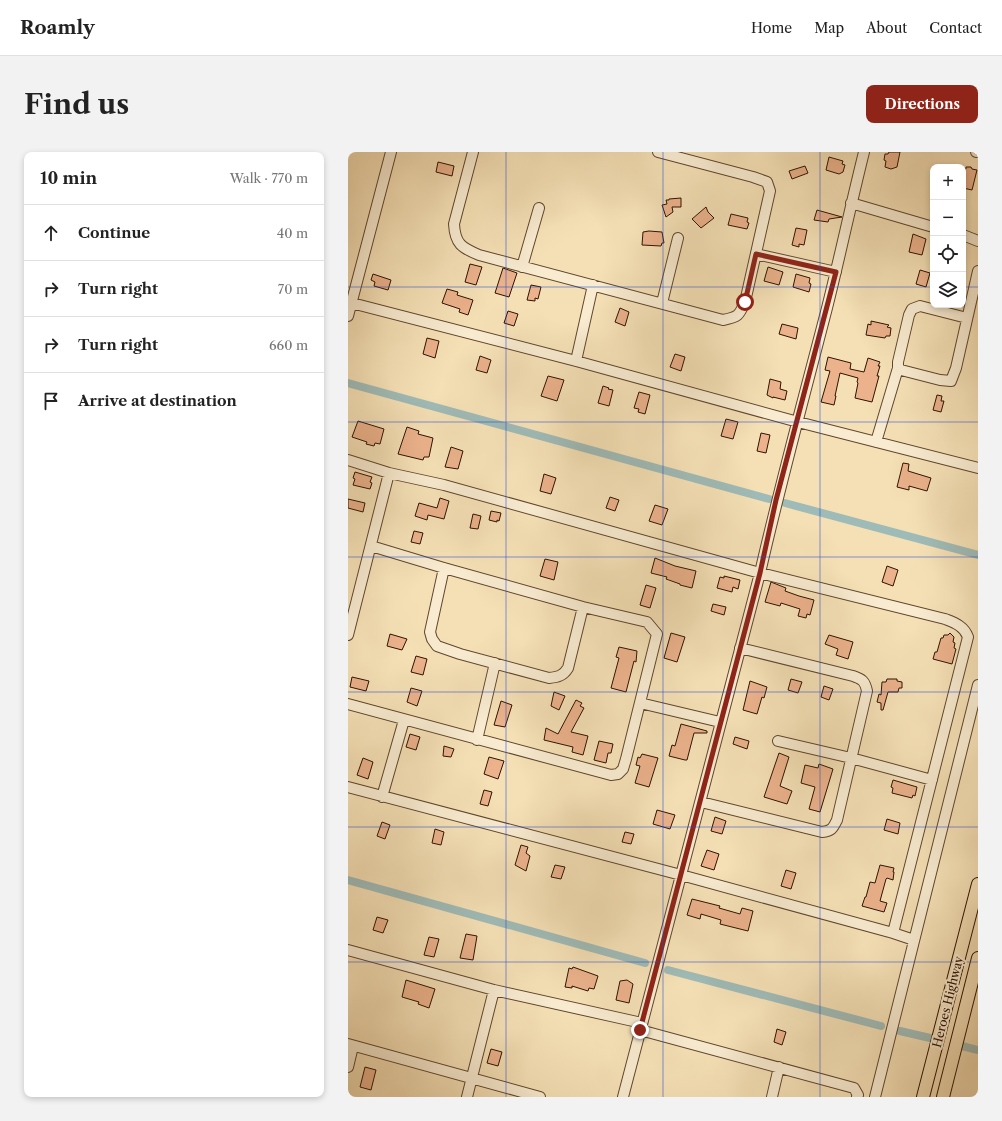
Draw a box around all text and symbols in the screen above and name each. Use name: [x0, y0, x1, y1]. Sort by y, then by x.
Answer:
text: Roamly: [20, 16, 95, 39]
text: Home: [751, 19, 792, 37]
text: Map: [814, 19, 844, 37]
text: About: [866, 19, 907, 37]
text: Contact: [929, 19, 982, 37]
button: Directions: [866, 85, 978, 123]
text: Find us: [24, 87, 129, 121]
map controls: [930, 164, 966, 308]
button: +: [930, 164, 966, 200]
text: 10 min: [40, 168, 97, 188]
text: Walk · 770 m: [230, 170, 308, 186]
button: −: [930, 200, 966, 236]
icon: ahead: [40, 222, 62, 244]
text: Continue: [78, 223, 150, 242]
text: 40 m: [277, 225, 308, 241]
button: locate: [930, 236, 966, 272]
button: layers: [930, 272, 966, 308]
icon: right: [40, 278, 62, 300]
text: Turn right: [78, 279, 158, 298]
text: 70 m: [278, 281, 308, 297]
route start: [736, 293, 754, 311]
icon: right: [40, 334, 62, 356]
text: Turn right: [78, 335, 158, 354]
text: 660 m: [269, 337, 308, 353]
icon: arrive: [40, 390, 62, 412]
text: Arrive at destination: [78, 391, 237, 410]
street label: Heroes Highway: [929, 954, 966, 1049]
route end: [631, 1021, 649, 1039]

